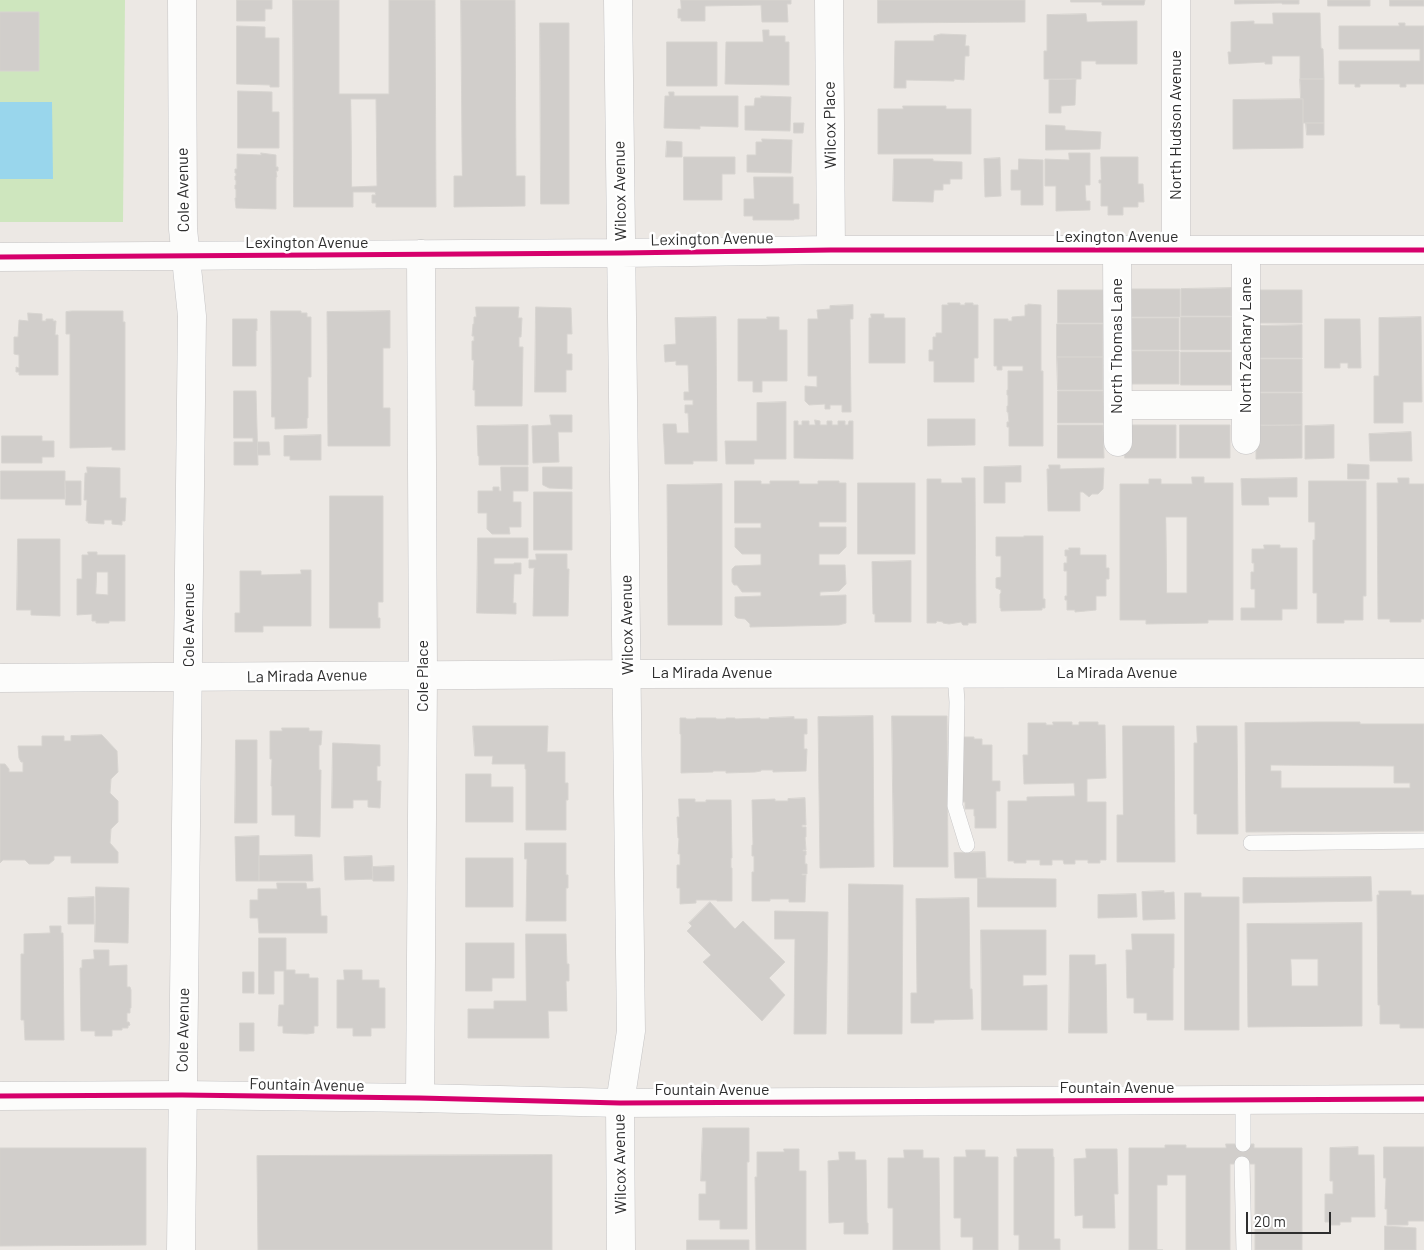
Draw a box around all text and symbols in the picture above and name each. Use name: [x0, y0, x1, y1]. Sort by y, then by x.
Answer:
street label: North Hudson Avenue: [1166, 50, 1186, 200]
street label: Wilcox Place: [820, 81, 840, 169]
street label: Wilcox Avenue: [610, 141, 630, 241]
street label: Cole Avenue: [173, 148, 193, 232]
street label: Lexington Avenue: [1055, 227, 1179, 247]
street label: Lexington Avenue: [650, 228, 774, 250]
street label: Lexington Avenue: [245, 233, 369, 253]
street label: North Zachary Lane: [1236, 277, 1256, 413]
street label: North Thomas Lane: [1107, 278, 1127, 414]
street label: Wilcox Avenue: [617, 575, 637, 675]
street label: Cole Avenue: [179, 583, 199, 667]
street label: Cole Place: [413, 640, 433, 712]
street label: La Mirada Avenue: [652, 663, 772, 683]
street label: La Mirada Avenue: [1057, 663, 1177, 683]
street label: La Mirada Avenue: [246, 665, 368, 687]
street label: Cole Avenue: [173, 988, 193, 1072]
street label: Fountain Avenue: [249, 1074, 365, 1096]
street label: Fountain Avenue: [1059, 1078, 1175, 1098]
street label: Fountain Avenue: [654, 1080, 770, 1100]
street label: Wilcox Avenue: [610, 1114, 630, 1214]
scale bar: [1249, 1202, 1334, 1234]
text: 20 m: [1254, 1212, 1286, 1230]

